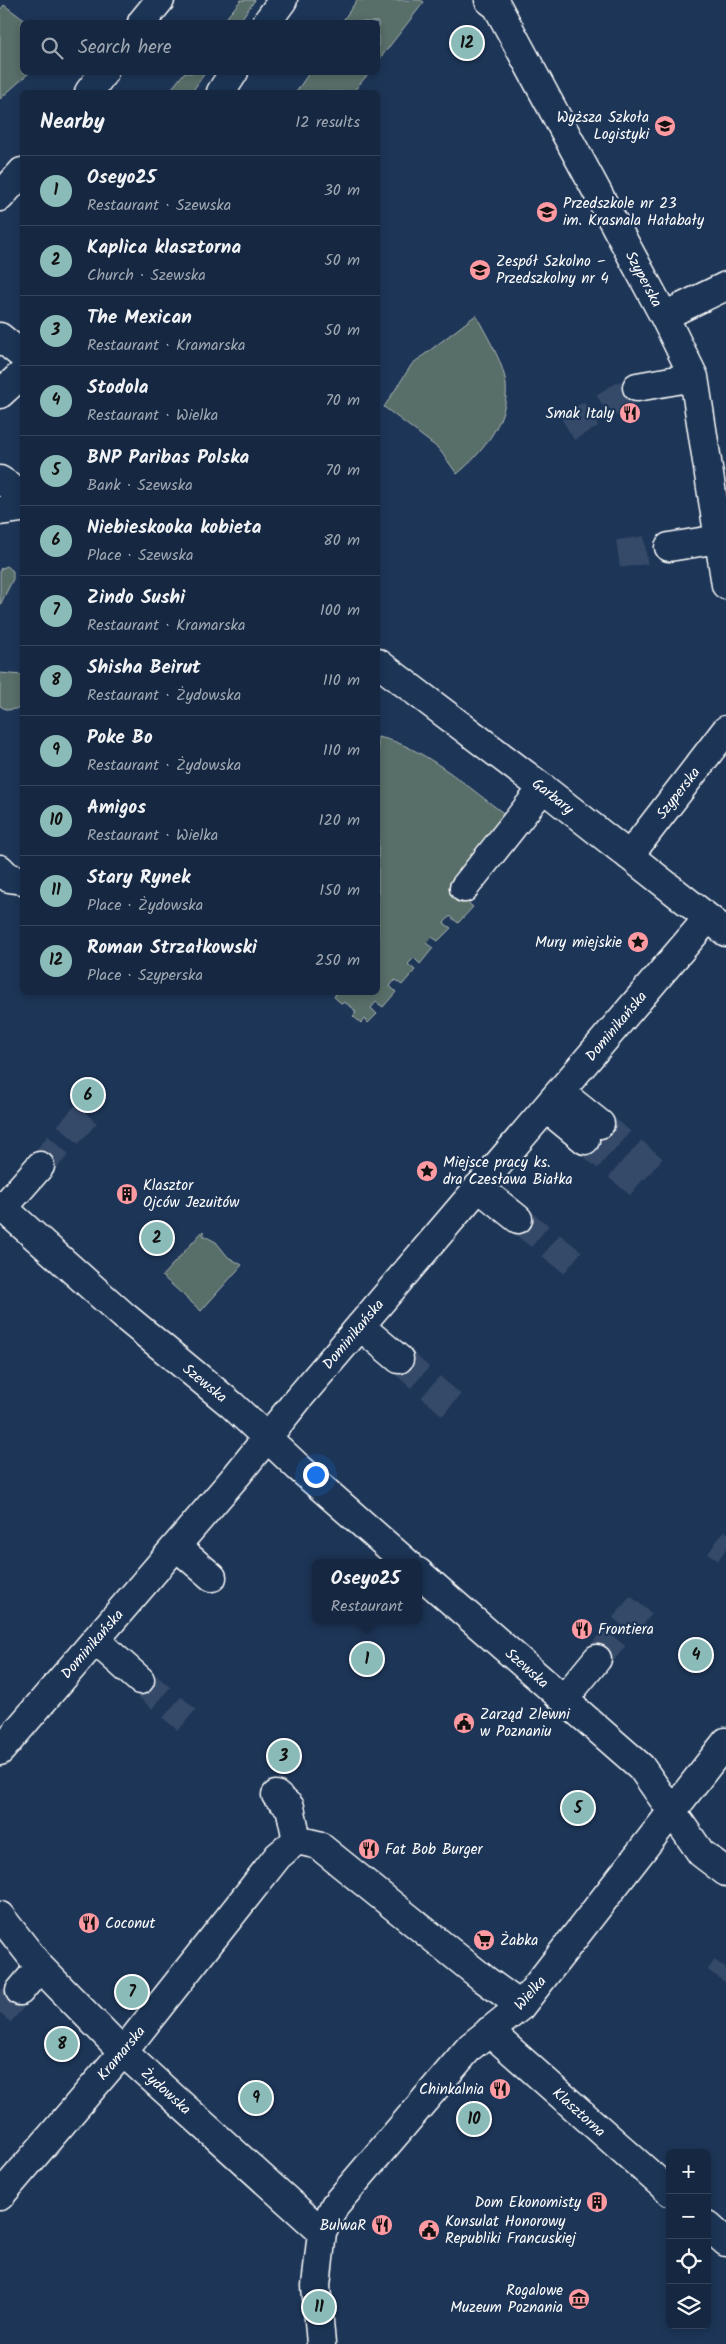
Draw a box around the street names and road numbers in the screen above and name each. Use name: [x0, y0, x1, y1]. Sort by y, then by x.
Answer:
street label: Szyperska: [618, 247, 668, 312]
street label: Szyperska: [651, 762, 707, 825]
street label: Garbary: [526, 773, 579, 822]
street label: Dominikańska: [580, 986, 654, 1067]
street label: Dominikańska: [317, 1294, 391, 1375]
street label: Szewska: [177, 1358, 232, 1409]
street label: Dominikańska: [55, 1604, 130, 1685]
street label: Szewska: [499, 1643, 554, 1695]
street label: Wielka: [509, 1971, 553, 2017]
street label: Kramarska: [92, 2021, 152, 2086]
street label: Żydowska: [135, 2062, 196, 2121]
street label: Klasztorna: [546, 2082, 611, 2143]

